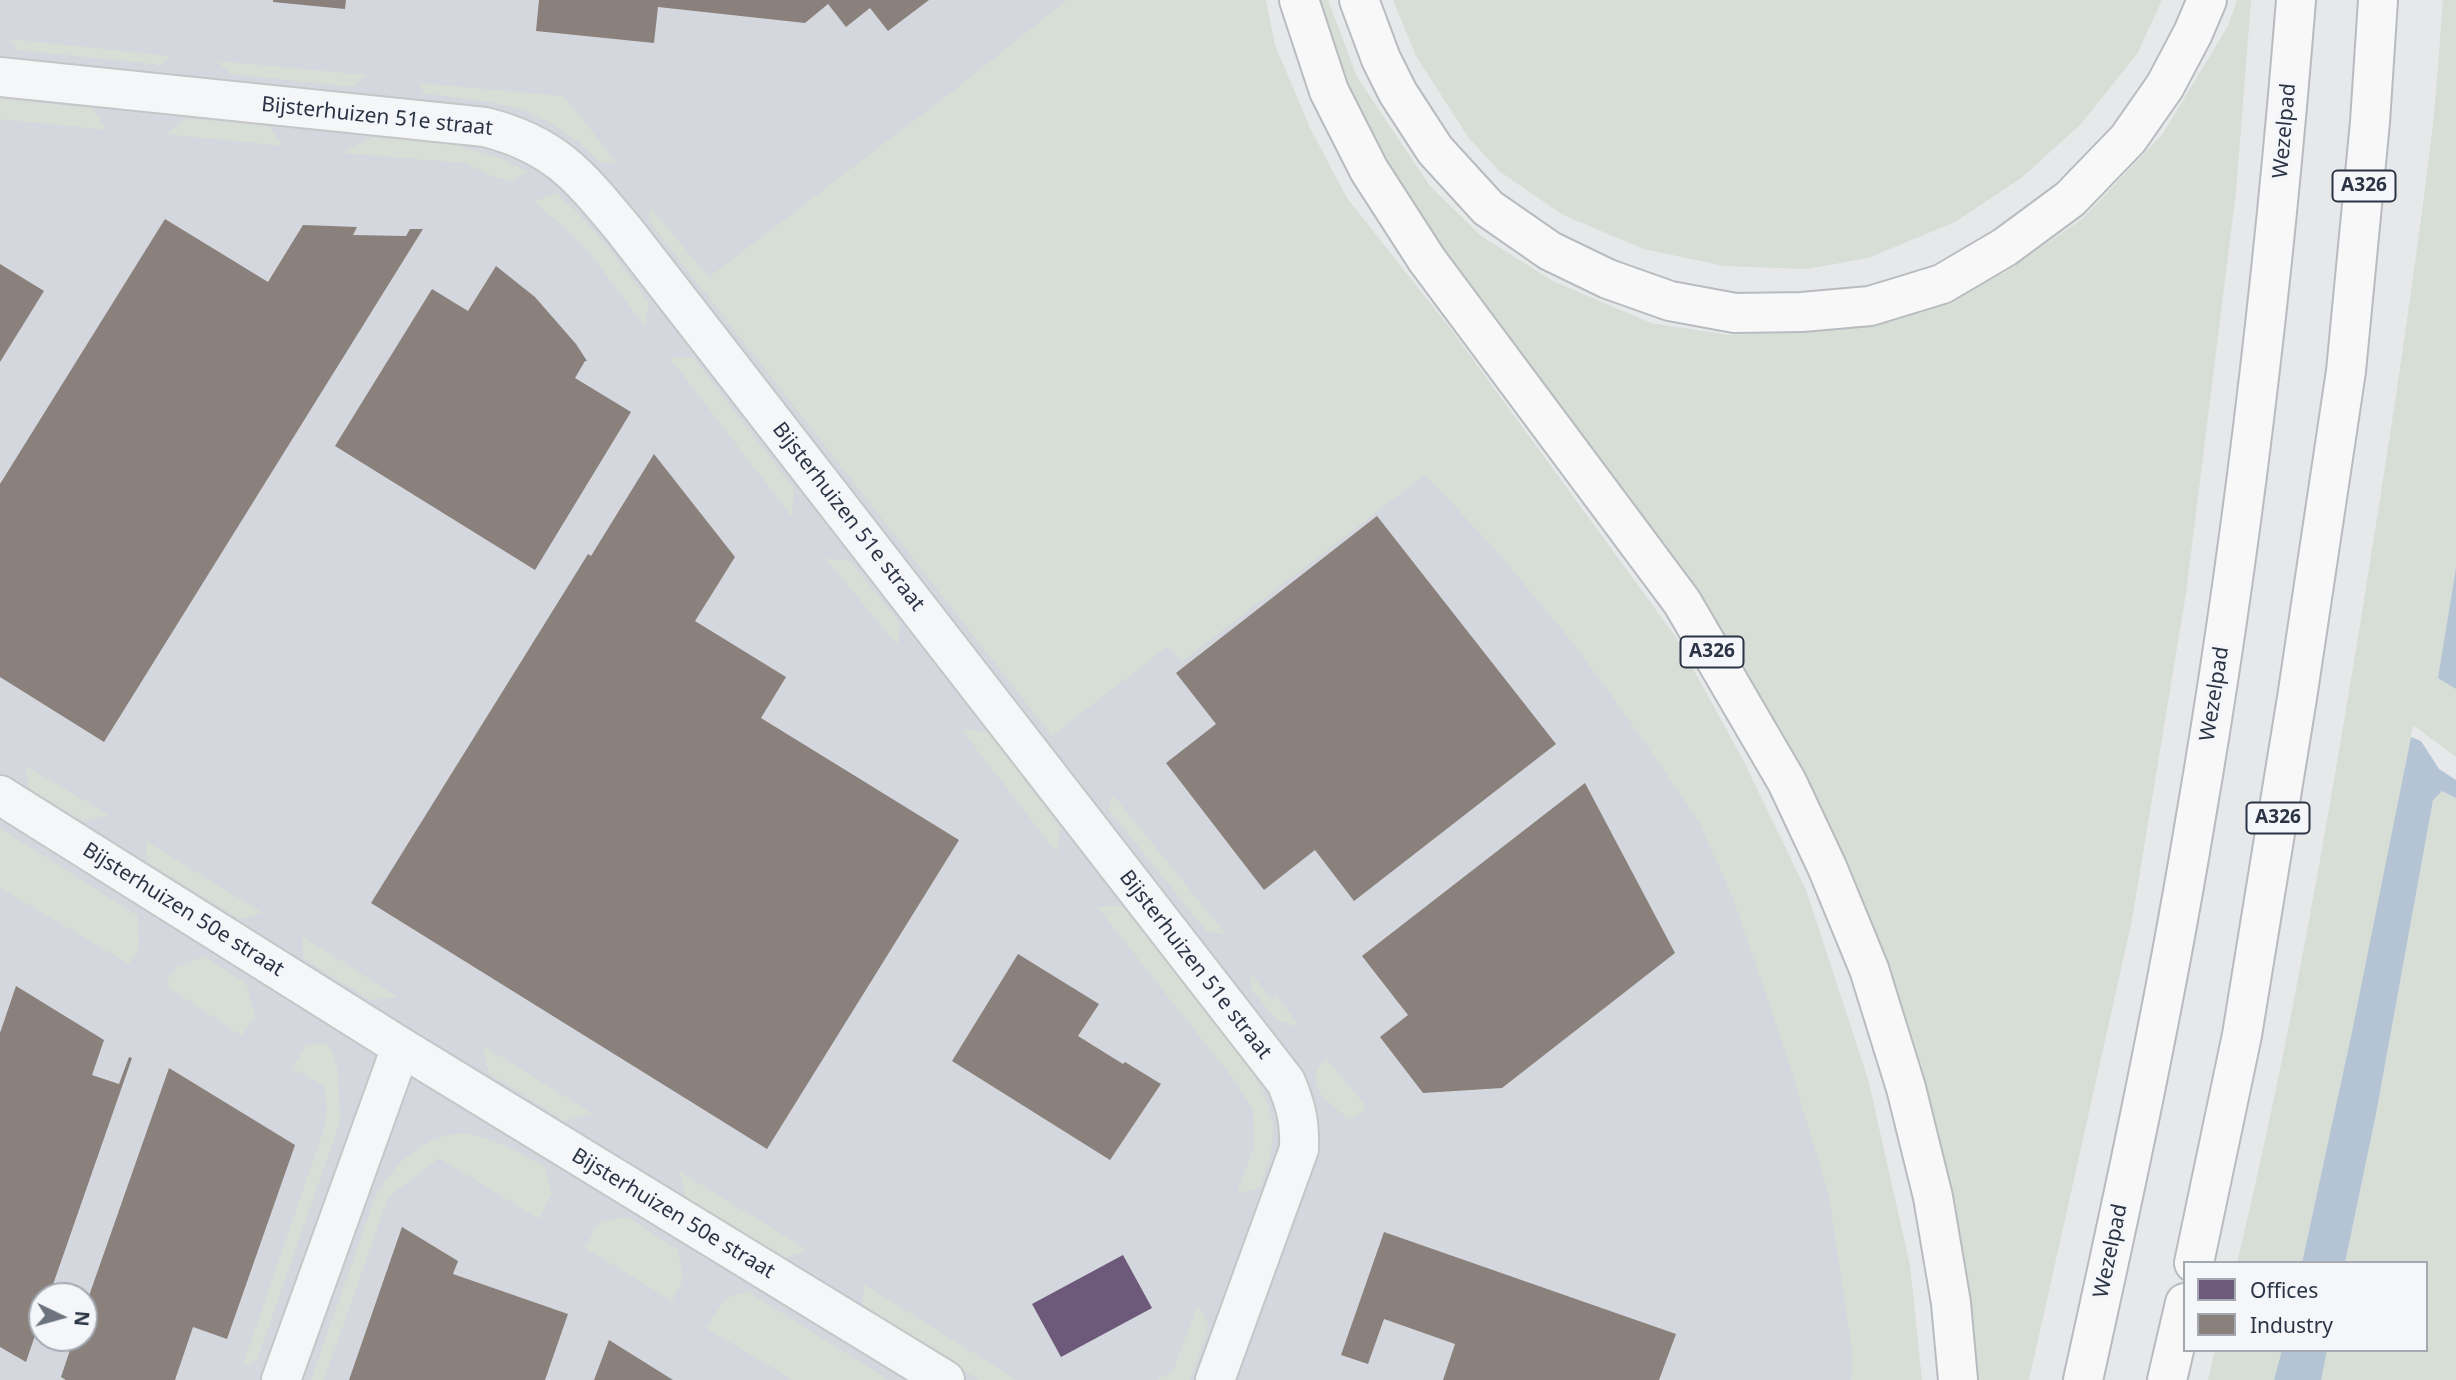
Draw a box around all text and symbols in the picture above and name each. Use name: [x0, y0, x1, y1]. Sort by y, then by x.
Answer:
street label: Wezelpad: [2268, 82, 2302, 180]
street label: Bijsterhuizen 51e straat: [260, 92, 494, 142]
road number: A326: [2332, 170, 2396, 202]
street label: Bijsterhuizen 51e straat: [766, 418, 930, 616]
road number: A326: [1680, 636, 1744, 667]
street label: Wezelpad: [2195, 645, 2235, 743]
road number: A326: [2246, 803, 2310, 834]
street label: Bijsterhuizen 50e straat: [78, 838, 288, 982]
street label: Bijsterhuizen 51e straat: [1113, 866, 1277, 1064]
street label: Bijsterhuizen 50e straat: [567, 1143, 779, 1285]
street label: Wezelpad: [2089, 1202, 2133, 1300]
legend: [2183, 1261, 2428, 1352]
text: Offices: [2250, 1276, 2318, 1304]
north arrow: [28, 1282, 98, 1352]
text: N: [68, 1310, 96, 1327]
text: Industry: [2250, 1311, 2333, 1339]

